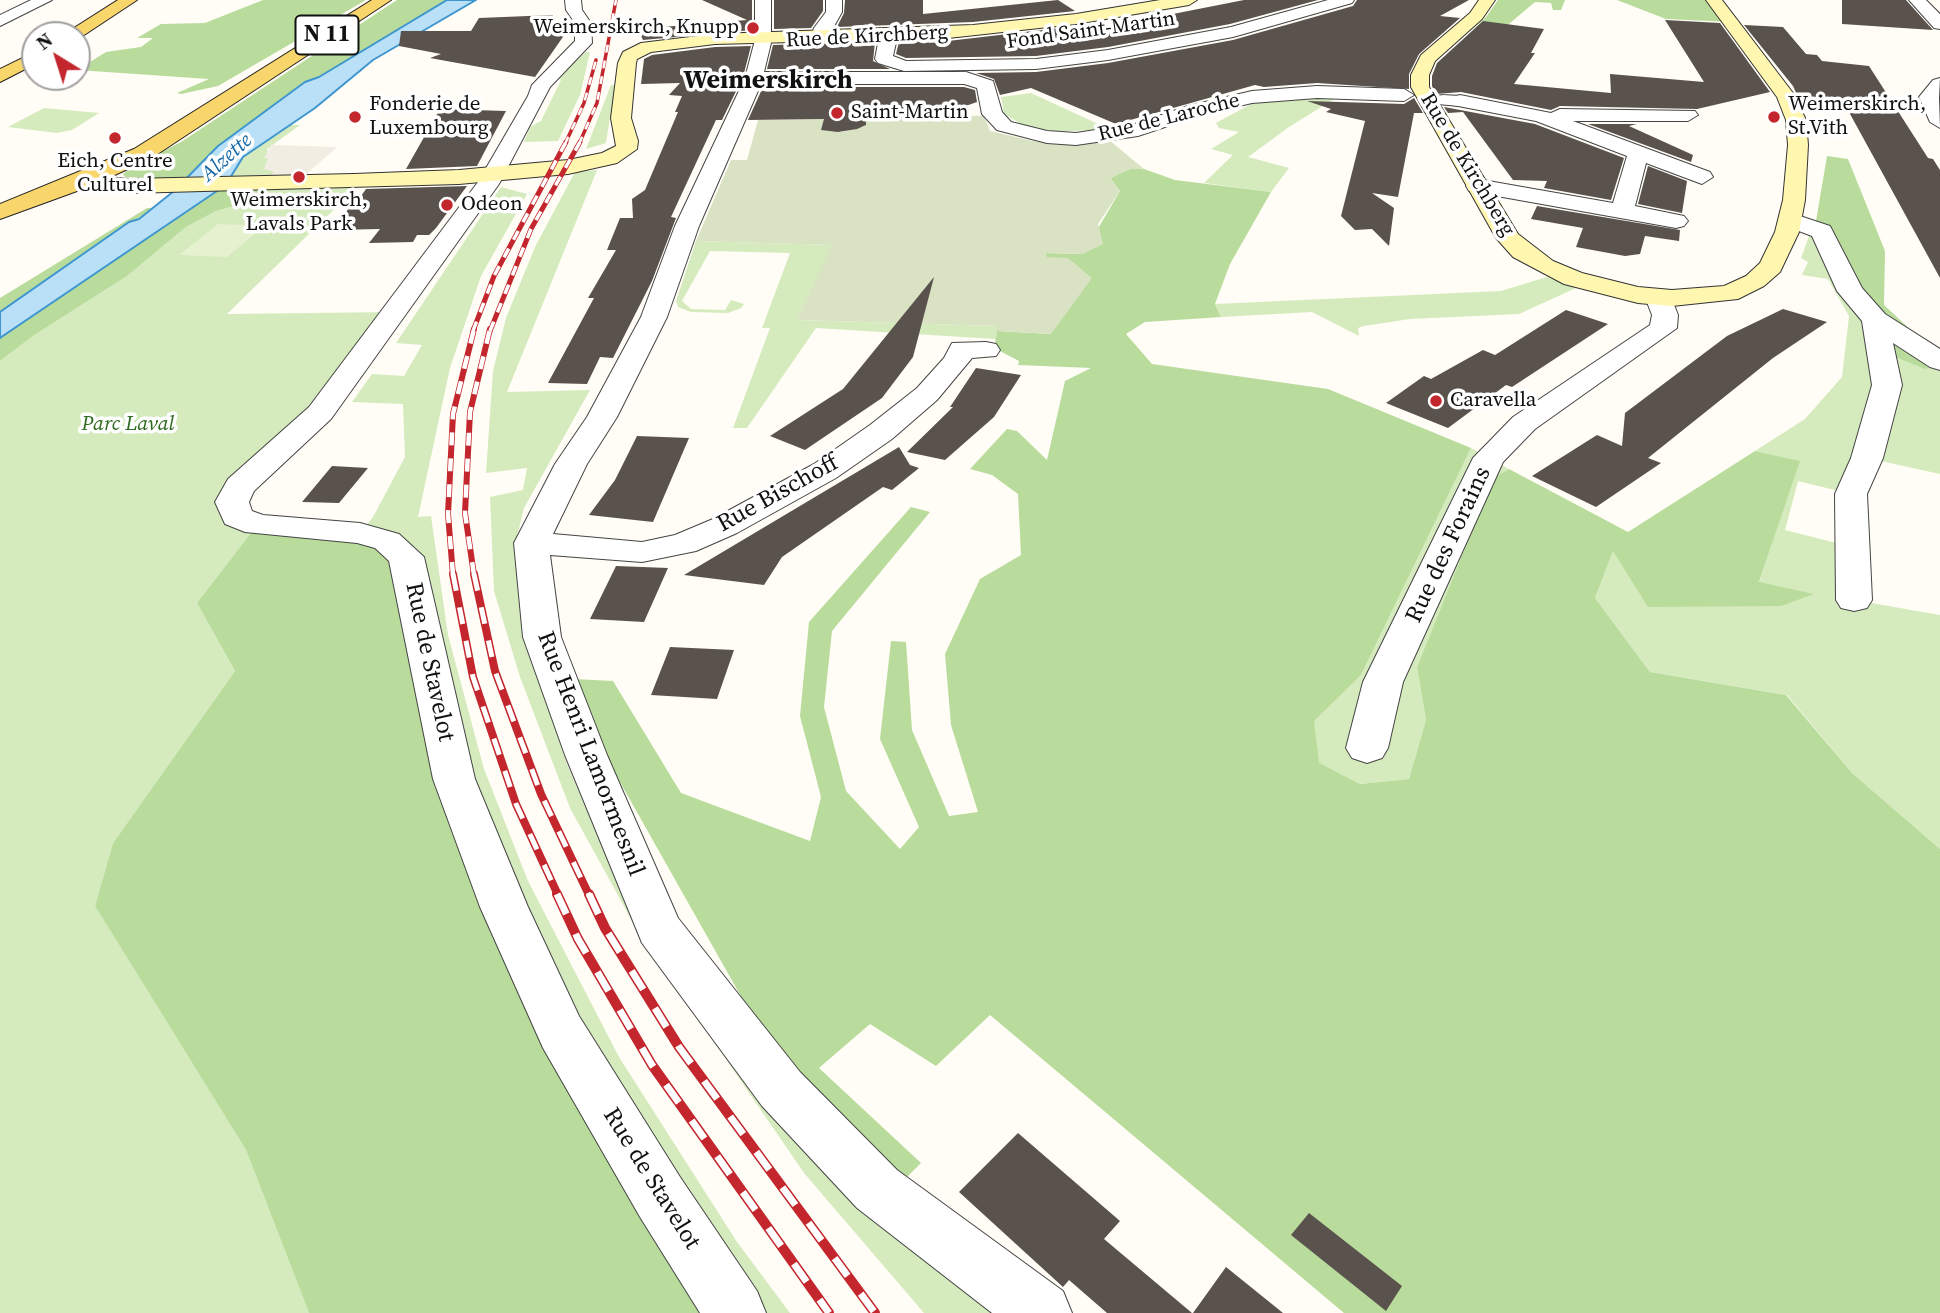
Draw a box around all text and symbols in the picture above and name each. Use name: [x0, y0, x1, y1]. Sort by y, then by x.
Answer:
street label: Fond Saint-Martin: [1005, 7, 1177, 55]
place label: Weimerskirch, Knupp: [533, 15, 739, 41]
road number: N 11: [296, 16, 358, 54]
marker: Weimerskirch, Knupp: [745, 20, 761, 36]
street label: Rue de Kirchberg: [785, 20, 949, 54]
north arrow: [21, 21, 91, 91]
text: N: [31, 27, 58, 56]
district label: Weimerskirch: [683, 65, 853, 97]
street label: Rue de Laroche: [1095, 88, 1243, 148]
street label: Rue de Kirchberg: [1414, 89, 1520, 241]
place label: Fonderie de Luxembourg: [369, 92, 489, 142]
place label: Weimerskirch, St.Vith: [1788, 92, 1926, 142]
place label: Saint-Martin: [851, 100, 969, 126]
marker: Saint-Martin: [829, 105, 845, 121]
marker: Fonderie de Luxembourg: [347, 109, 363, 125]
marker: Weimerskirch, St.Vith: [1766, 109, 1782, 125]
water label: Alzette: [196, 129, 258, 187]
marker: Eich, Centre Culturel: [107, 130, 123, 146]
place label: Eich, Centre Culturel: [57, 149, 173, 199]
marker: Weimerskirch, Lavals Park: [291, 169, 307, 185]
place label: Weimerskirch, Lavals Park: [230, 188, 368, 238]
place label: Odeon: [461, 192, 523, 218]
marker: Odeon: [439, 197, 455, 213]
place label: Caravella: [1450, 388, 1536, 414]
marker: Caravella: [1428, 393, 1444, 409]
park label: Parc Laval: [82, 412, 174, 438]
street label: Rue Bischoff: [712, 449, 844, 539]
street label: Rue des Forains: [1400, 462, 1498, 628]
street label: Rue de Stavelot: [398, 580, 460, 744]
street label: Rue Henri Lamormesnil: [530, 628, 650, 880]
street label: Rue de Stavelot: [596, 1103, 706, 1255]

